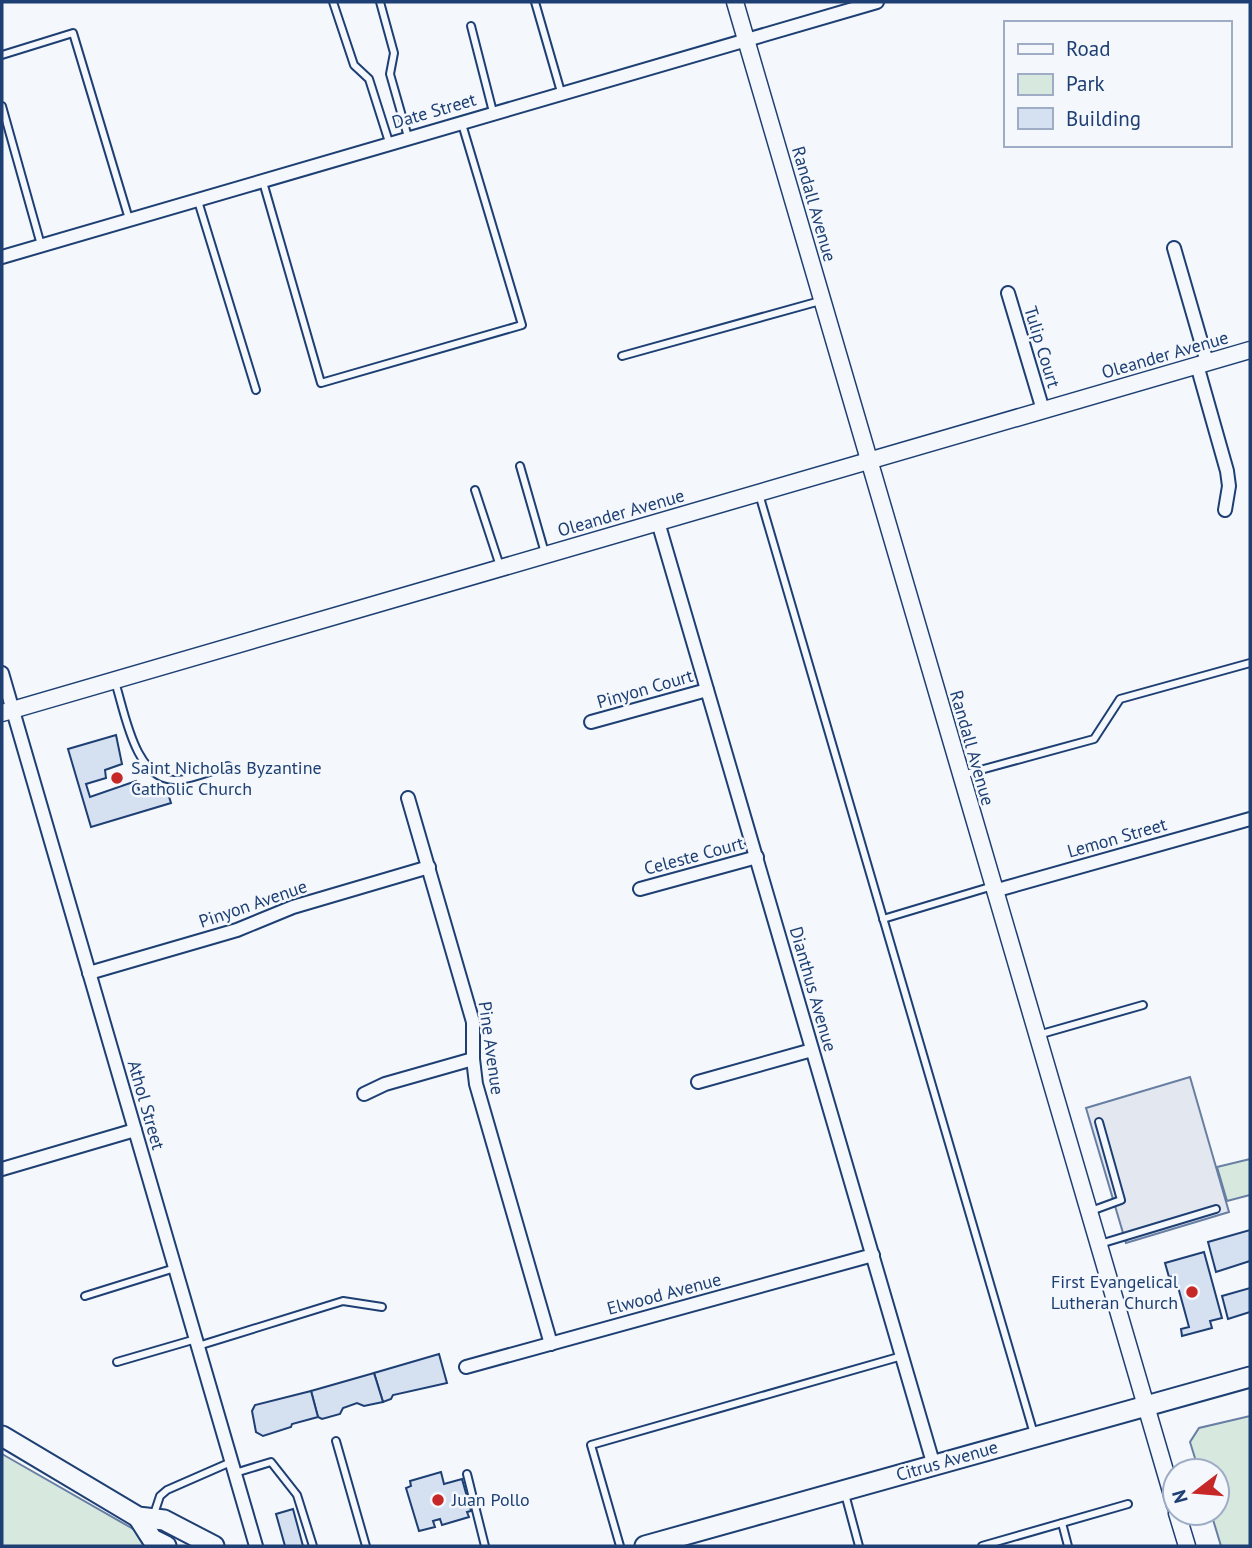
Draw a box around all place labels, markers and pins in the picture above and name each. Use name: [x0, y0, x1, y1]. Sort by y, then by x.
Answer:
place label: Saint Nicholas Byzantine Catholic Church: [131, 756, 322, 800]
marker: Saint Nicholas Byzantine Catholic Church: [109, 770, 125, 786]
place label: First Evangelical Lutheran Church: [1051, 1270, 1179, 1314]
marker: First Evangelical Lutheran Church: [1184, 1284, 1200, 1300]
place label: Juan Pollo: [451, 1488, 530, 1511]
marker: Juan Pollo: [430, 1492, 446, 1508]

